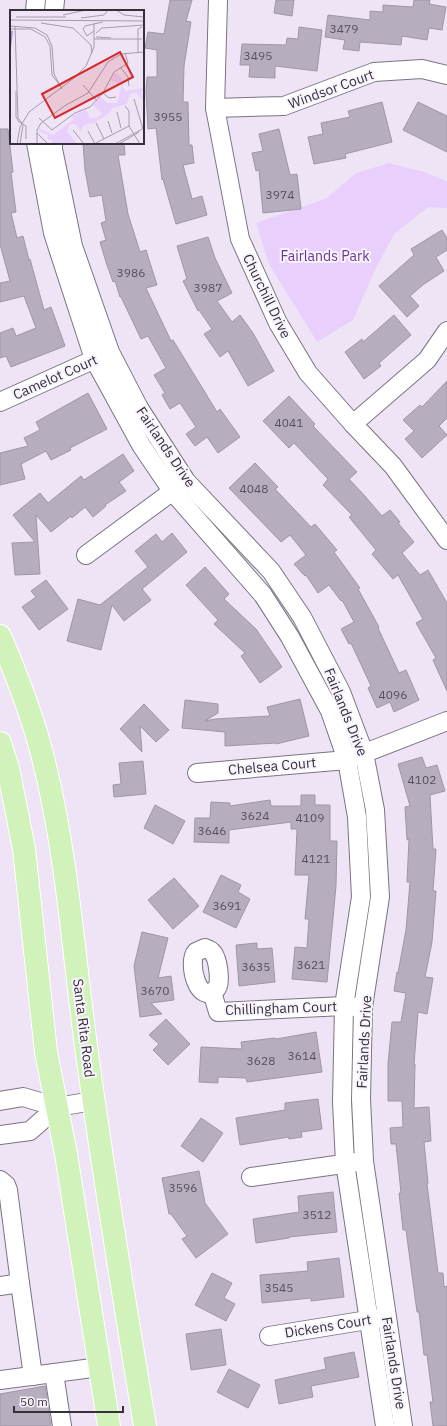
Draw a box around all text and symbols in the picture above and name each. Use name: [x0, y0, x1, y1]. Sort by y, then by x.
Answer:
inset map: [10, 10, 144, 144]
house number: 3479: [330, 21, 358, 36]
house number: 3495: [244, 48, 272, 63]
street label: Windsor Court: [286, 65, 376, 113]
house number: 3955: [154, 109, 182, 124]
house number: 3974: [266, 187, 294, 202]
park label: Fairlands Park: [280, 247, 370, 265]
street label: Churchill Drive: [239, 251, 295, 341]
house number: 3986: [117, 265, 145, 280]
house number: 3987: [194, 280, 222, 295]
street label: Camelot Court: [10, 350, 100, 404]
street label: Fairlands Drive: [132, 403, 200, 491]
house number: 4041: [275, 415, 303, 430]
house number: 4048: [240, 481, 268, 496]
street label: Fairlands Drive: [320, 665, 372, 759]
house number: 4096: [379, 687, 407, 702]
street label: Chelsea Court: [227, 753, 317, 779]
house number: 4102: [408, 772, 436, 787]
house number: 3624: [241, 808, 269, 823]
house number: 4109: [296, 810, 324, 825]
house number: 3646: [198, 823, 226, 838]
house number: 4121: [302, 851, 330, 866]
house number: 3691: [213, 898, 241, 913]
house number: 3621: [297, 957, 325, 972]
house number: 3635: [242, 959, 270, 974]
street label: Santa Rita Road: [69, 977, 99, 1079]
house number: 3670: [141, 983, 169, 998]
street label: Fairlands Drive: [353, 995, 375, 1089]
street label: Chillingham Court: [225, 997, 337, 1019]
house number: 3614: [288, 1048, 316, 1063]
house number: 3628: [247, 1053, 275, 1068]
house number: 3596: [169, 1180, 197, 1195]
house number: 3512: [303, 1207, 331, 1222]
house number: 3545: [265, 1280, 293, 1295]
street label: Dickens Court: [283, 1310, 373, 1342]
street label: Fairlands Drive: [378, 1315, 410, 1411]
scale bar: [14, 1388, 123, 1414]
text: 50 m: [20, 1394, 48, 1409]

